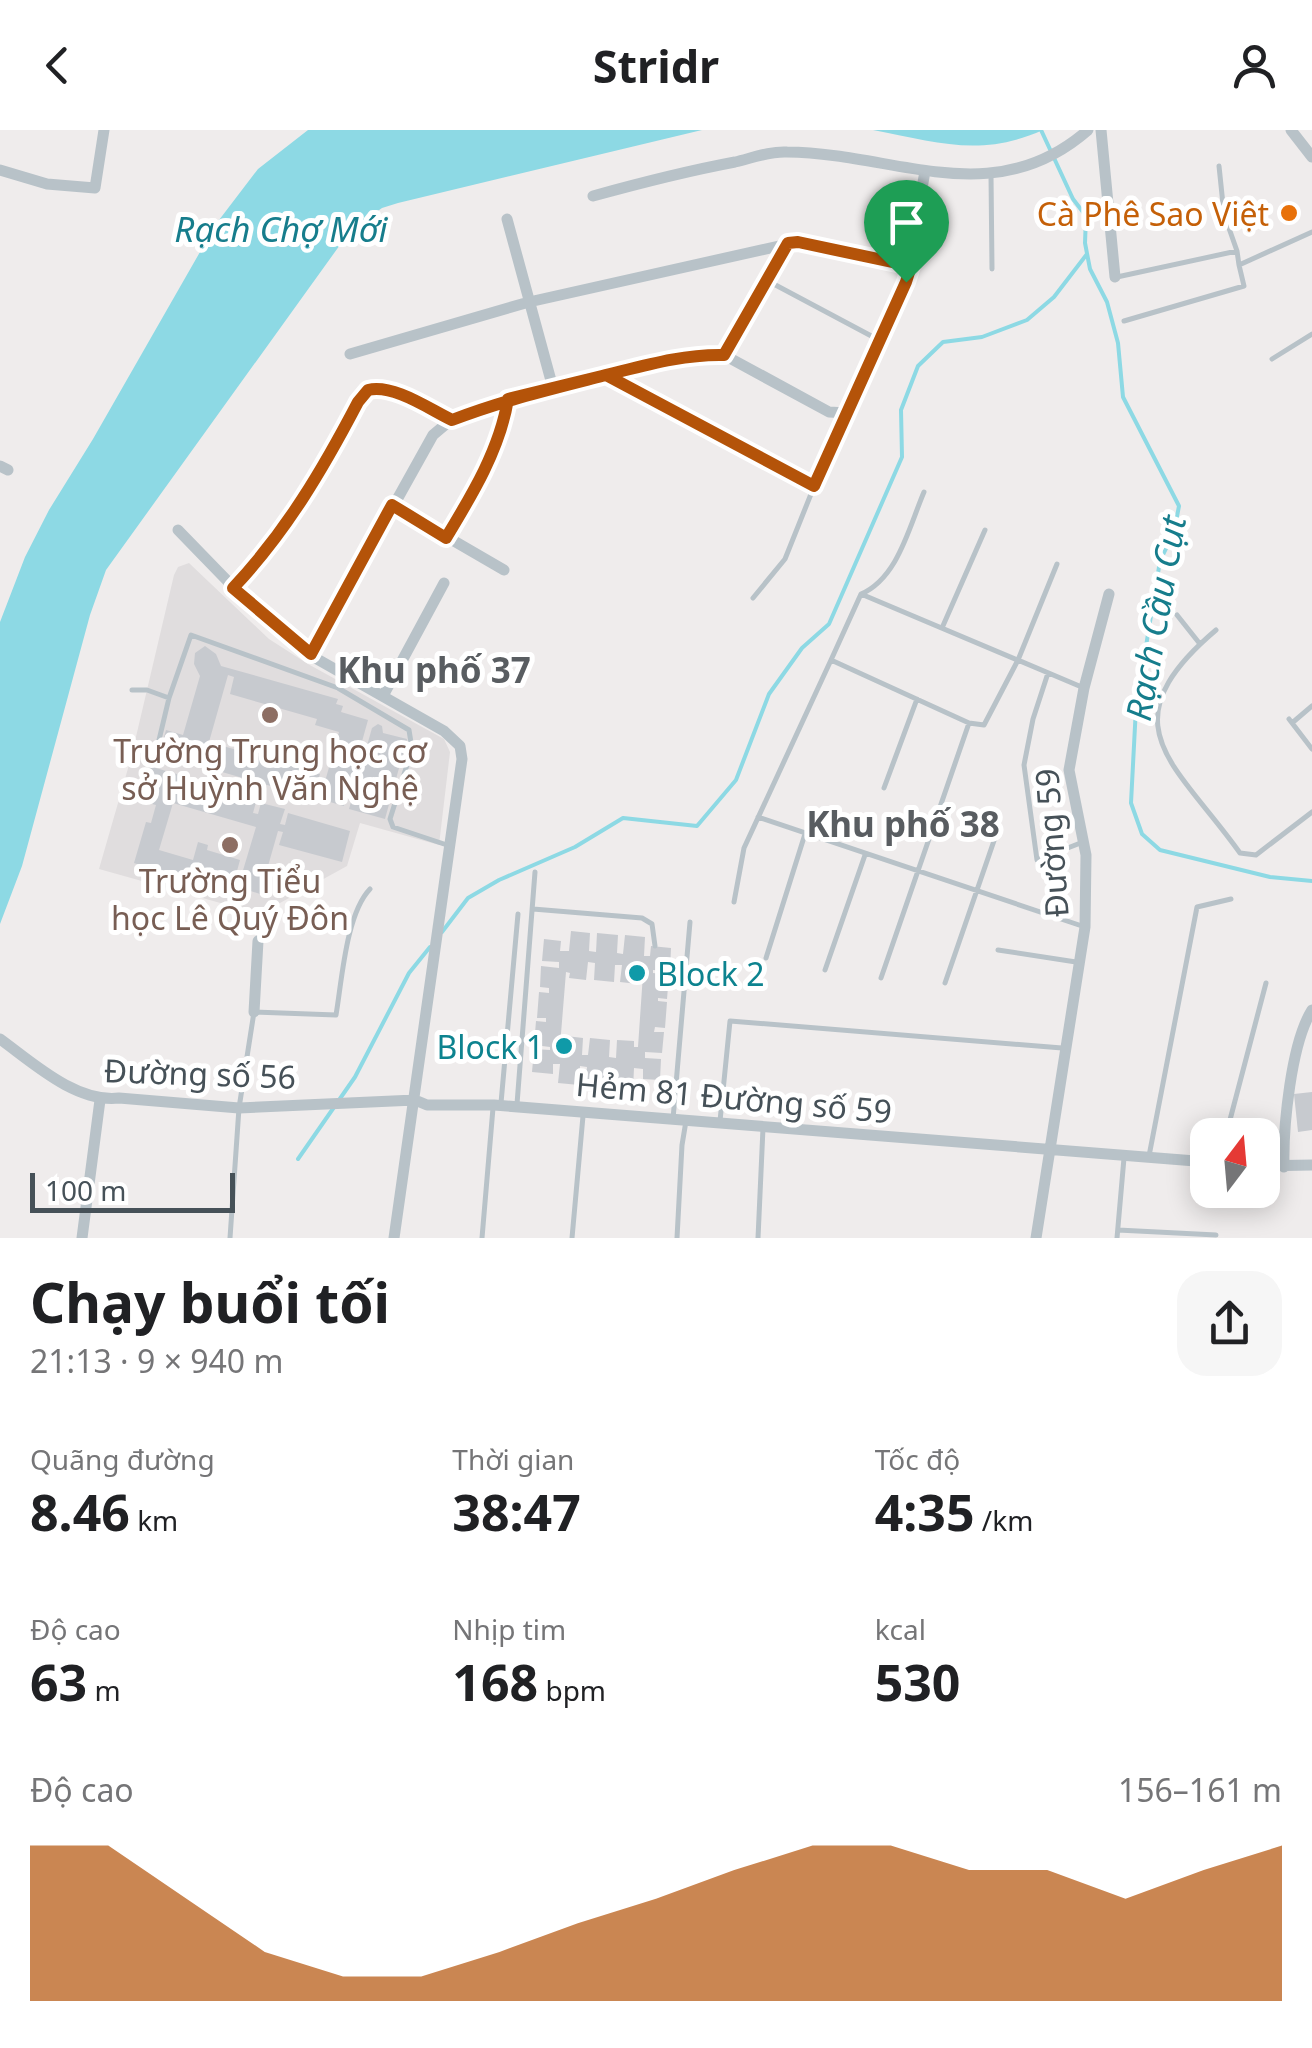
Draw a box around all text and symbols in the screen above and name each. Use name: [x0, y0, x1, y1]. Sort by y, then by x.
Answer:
text: Stridr: [593, 35, 719, 96]
icon: back: [30, 38, 85, 93]
icon: person: [1227, 38, 1282, 93]
pin: [864, 180, 949, 283]
place label: Cà Phê Sao Việt: [1037, 192, 1269, 235]
icon: arrive: [879, 195, 934, 250]
marker: Cà Phê Sao Việt: [1278, 202, 1300, 224]
water label: Rạch Chợ Mới: [174, 205, 389, 252]
water label: Rạch Cầu Cụt: [1114, 510, 1196, 724]
district label: Khu phố 37: [337, 646, 531, 693]
marker: Trường Trung học cơ sở Huỳnh Văn Nghệ: [259, 704, 281, 726]
place label: Trường Trung học cơ sở Huỳnh Văn Nghệ: [113, 729, 428, 809]
street label: Đường 59: [1024, 767, 1078, 919]
district label: Khu phố 38: [806, 800, 1000, 847]
marker: Trường Tiểu học Lê Quý Đôn: [219, 834, 241, 856]
place label: Trường Tiểu học Lê Quý Đôn: [111, 859, 349, 939]
place label: Block 2: [657, 952, 765, 995]
marker: Block 2: [626, 962, 648, 984]
place label: Block 1: [437, 1025, 544, 1068]
marker: Block 1: [553, 1035, 575, 1057]
street label: Đường số 56: [103, 1048, 297, 1098]
street label: Hẻm 81 Đường số 59: [574, 1062, 894, 1132]
north arrow: [1190, 1118, 1280, 1208]
map controls: [1190, 1118, 1280, 1208]
scale bar: [30, 1168, 235, 1212]
text: 100 m: [45, 1171, 127, 1209]
text: Chạy buổi tối: [30, 1264, 390, 1339]
button: share: [1177, 1271, 1282, 1376]
text: 21:13 · 9 × 940 m: [30, 1339, 283, 1382]
text: Quãng đường: [30, 1440, 215, 1478]
text: Thời gian: [452, 1440, 574, 1478]
text: Tốc độ: [875, 1440, 960, 1478]
text: 8.46: [30, 1478, 130, 1546]
text: 38:47: [452, 1478, 581, 1546]
text: 4:35: [875, 1478, 975, 1546]
text: km: [130, 1501, 178, 1539]
text: /km: [975, 1501, 1033, 1539]
text: Độ cao: [30, 1610, 121, 1648]
text: Nhịp tim: [452, 1610, 566, 1648]
text: kcal: [875, 1610, 926, 1648]
text: 63: [30, 1648, 87, 1716]
text: 168: [452, 1648, 538, 1716]
text: 530: [875, 1648, 960, 1716]
text: m: [87, 1671, 121, 1709]
text: bpm: [538, 1671, 606, 1709]
text: Độ cao: [30, 1768, 134, 1811]
text: 156–161 m: [1118, 1768, 1282, 1811]

